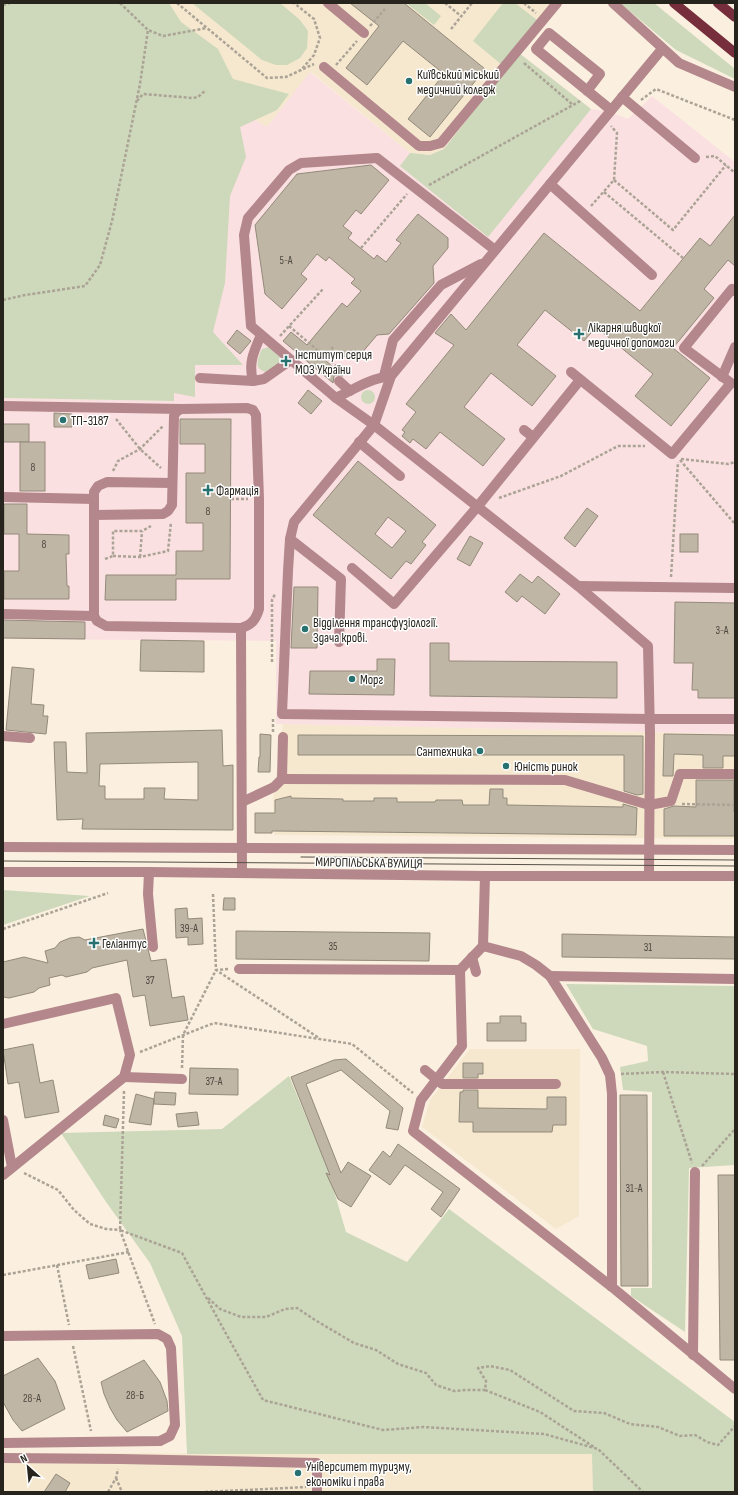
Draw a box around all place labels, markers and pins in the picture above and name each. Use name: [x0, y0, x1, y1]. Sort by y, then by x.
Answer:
place label: Київський міський медичний коледж: [417, 67, 499, 98]
marker: Київський міський медичний коледж: [404, 76, 414, 86]
place label: Лікарня швидкої медичної допомоги: [587, 320, 675, 351]
marker: Лікарня швидкої медичної допомоги: [573, 328, 585, 340]
place label: Інститут серця МОЗ України: [295, 347, 372, 378]
marker: Інститут серця МОЗ України: [280, 355, 292, 367]
place label: ТП-3187: [71, 413, 109, 429]
marker: ТП-3187: [58, 415, 68, 425]
place label: Фармація: [216, 483, 259, 499]
marker: Фармація: [203, 485, 213, 495]
place label: Відділення трансфузіології. Здача крові.: [313, 615, 438, 646]
marker: Відділення трансфузіології. Здача крові.: [300, 624, 310, 634]
place label: Морг: [360, 672, 383, 688]
marker: Морг: [347, 674, 357, 684]
place label: Сантехника: [416, 744, 472, 760]
marker: Сантехника: [475, 746, 485, 756]
place label: Юність ринок: [514, 759, 578, 775]
marker: Юність ринок: [501, 761, 511, 771]
place label: Геліантус: [102, 936, 147, 952]
marker: Геліантус: [89, 938, 99, 948]
place label: Університет туризму, економіки і права: [306, 1459, 412, 1490]
marker: Університет туризму, економіки і права: [293, 1468, 303, 1478]

